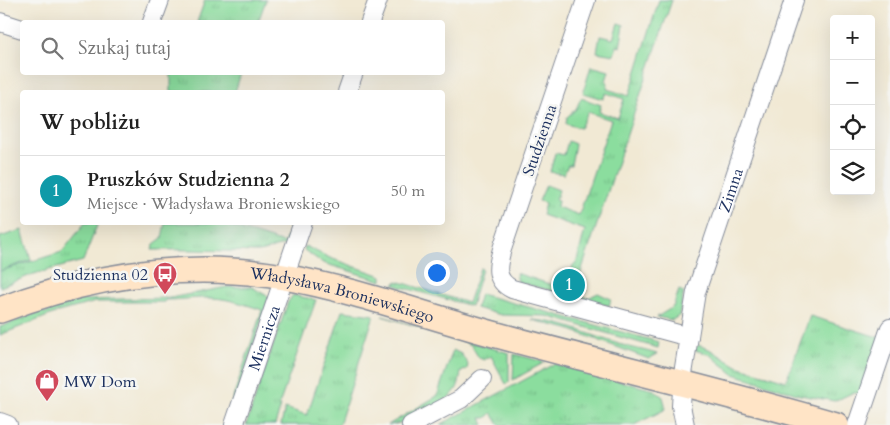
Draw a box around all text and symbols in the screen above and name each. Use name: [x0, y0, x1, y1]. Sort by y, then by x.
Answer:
map controls: [830, 15, 875, 195]
button: +: [830, 15, 875, 60]
search box: [20, 20, 445, 75]
icon: search: [38, 34, 66, 62]
text: Szukaj tutaj: [78, 35, 171, 61]
button: −: [830, 60, 875, 105]
street label: Studzienna: [517, 102, 562, 179]
button: locate: [830, 105, 875, 150]
text: W pobliżu: [40, 108, 141, 137]
button: layers: [830, 150, 875, 195]
street label: Zimna: [713, 165, 749, 215]
text: Pruszków Studzienna 2: [87, 167, 289, 193]
text: 1: [52, 180, 60, 202]
text: 50 m: [391, 180, 425, 202]
text: Miejsce · Władysława Broniewskiego: [87, 193, 340, 215]
your location: [424, 260, 450, 286]
bus stop icon: Studzienna 02: [152, 261, 178, 295]
street label: Władysława Broniewskiego: [248, 262, 437, 328]
place label: Studzienna 02: [53, 264, 148, 286]
pin: 1: [553, 266, 585, 304]
street label: Miernicza: [243, 303, 286, 374]
shop icon: MW Dom: [34, 368, 60, 402]
place label: MW Dom: [64, 371, 137, 393]

